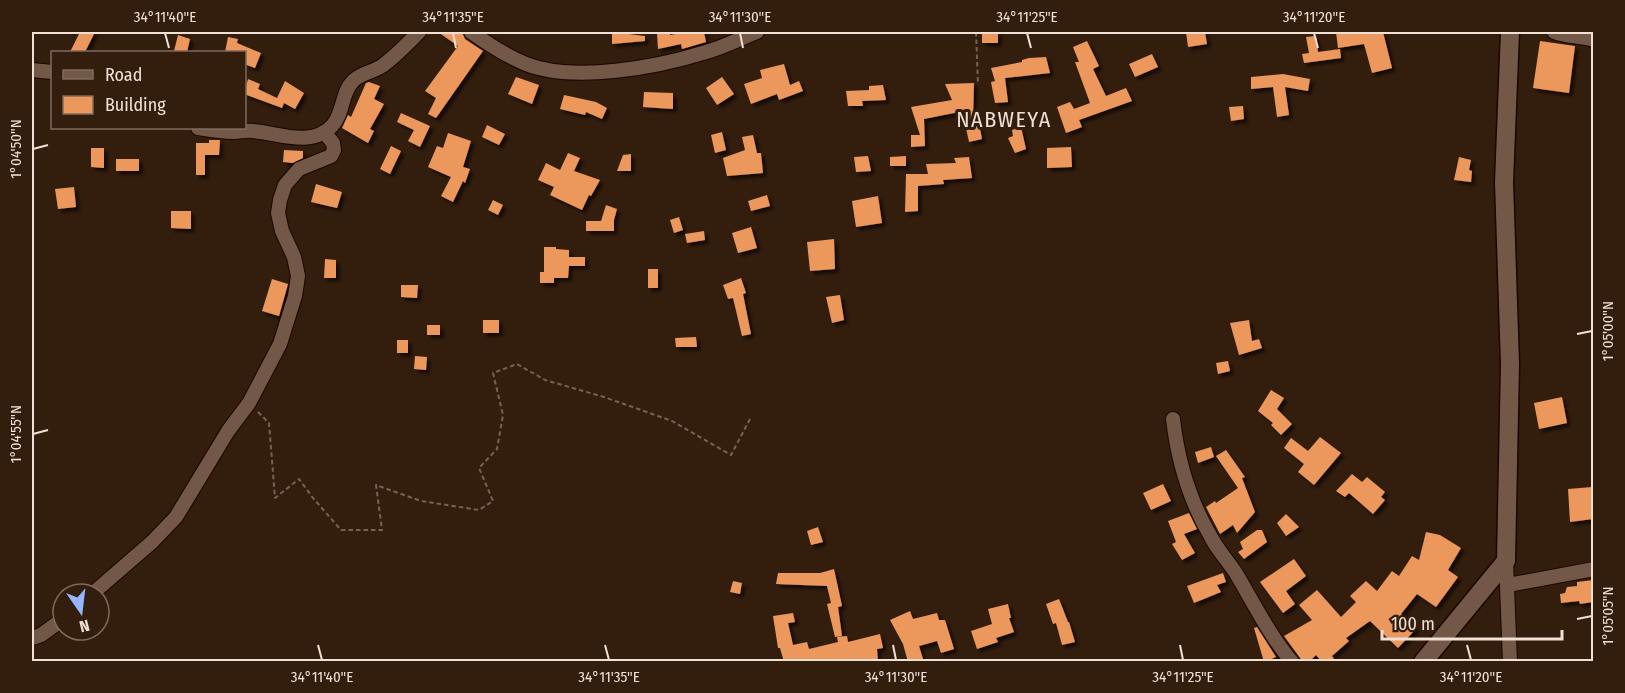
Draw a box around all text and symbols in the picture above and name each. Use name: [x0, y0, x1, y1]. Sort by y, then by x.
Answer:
text: 34°11'40"E: [134, 8, 196, 26]
text: 34°11'35"E: [422, 8, 484, 26]
text: 34°11'30"E: [709, 8, 771, 26]
text: 34°11'25"E: [996, 8, 1058, 26]
text: 34°11'20"E: [1283, 8, 1345, 26]
legend: [51, 51, 246, 129]
text: Road: [105, 64, 142, 86]
text: Building: [105, 94, 166, 116]
district label: NABWEYA: [956, 106, 1052, 133]
text: 1°04'50"N: [7, 119, 25, 179]
text: 1°05'00"N: [1599, 301, 1617, 361]
text: 1°04'55"N: [7, 405, 25, 463]
north arrow: [51, 582, 111, 642]
text: 1°05'05"N: [1599, 586, 1617, 646]
scale bar: [1382, 603, 1562, 641]
text: 100 m: [1391, 613, 1435, 635]
text: N: [78, 616, 91, 636]
text: 34°11'40"E: [291, 668, 353, 686]
text: 34°11'35"E: [578, 668, 640, 686]
text: 34°11'30"E: [865, 668, 927, 686]
text: 34°11'25"E: [1152, 668, 1214, 686]
text: 34°11'20"E: [1440, 668, 1502, 686]

